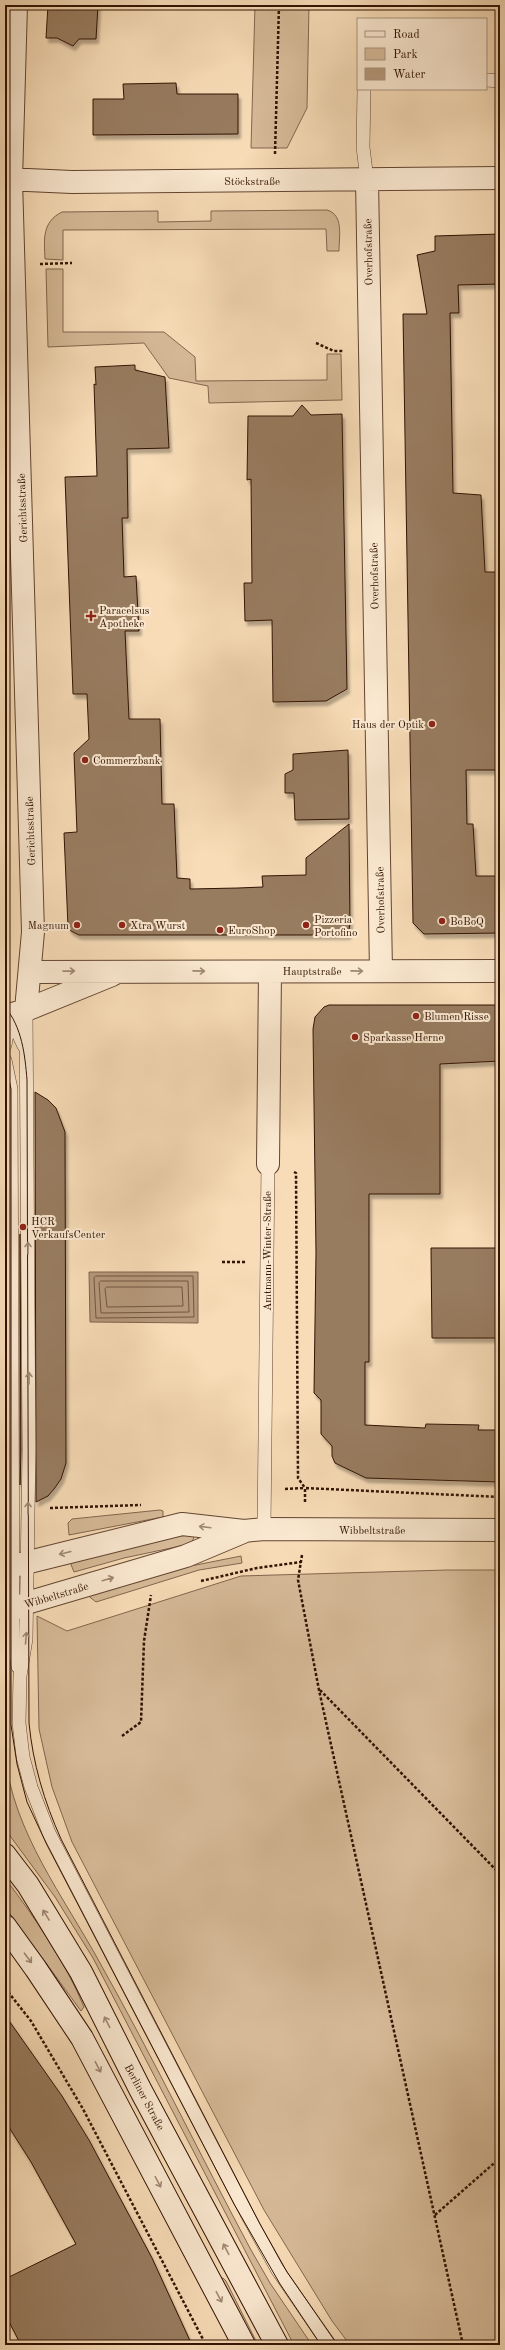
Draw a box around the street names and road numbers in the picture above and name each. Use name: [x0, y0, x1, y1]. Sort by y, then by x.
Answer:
street label: Stöckstraße: [224, 177, 280, 188]
street label: Overhofstraße: [363, 218, 376, 286]
street label: Gerichtsstraße: [17, 473, 30, 543]
street label: Overhofstraße: [369, 542, 382, 610]
street label: Gerichtsstraße: [25, 796, 38, 866]
street label: Overhofstraße: [375, 866, 388, 934]
street label: Hauptstraße: [283, 967, 341, 978]
street label: Amtmann-Winter-Straße: [263, 1191, 274, 1311]
street label: Wibbeltstraße: [339, 1526, 405, 1537]
street label: Wibbeltstraße: [23, 1581, 90, 1611]
street label: Berliner Straße: [122, 2063, 166, 2133]

